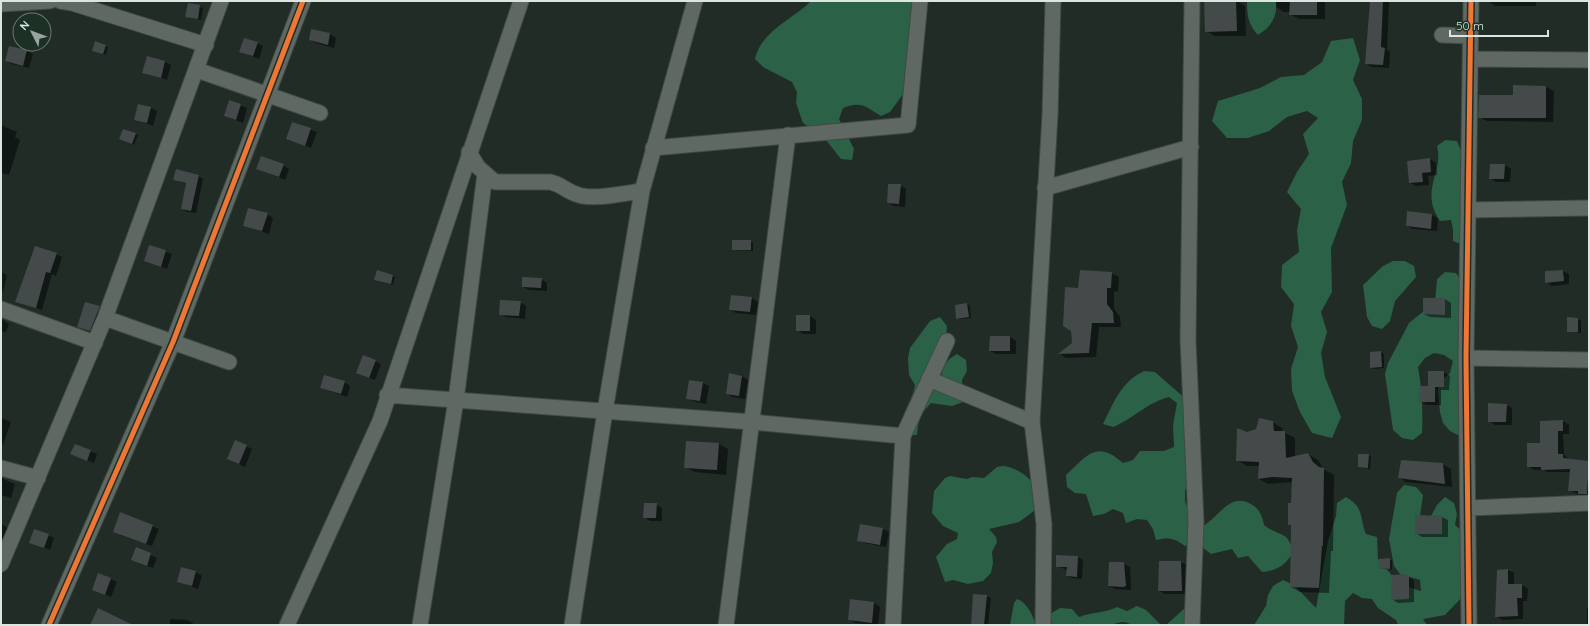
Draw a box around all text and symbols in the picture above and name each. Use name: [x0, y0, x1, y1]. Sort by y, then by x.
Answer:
north arrow: [12, 12, 52, 52]
scale bar: [1450, 12, 1548, 38]
text: N: [17, 18, 32, 33]
text: 50 m: [1456, 18, 1484, 33]

